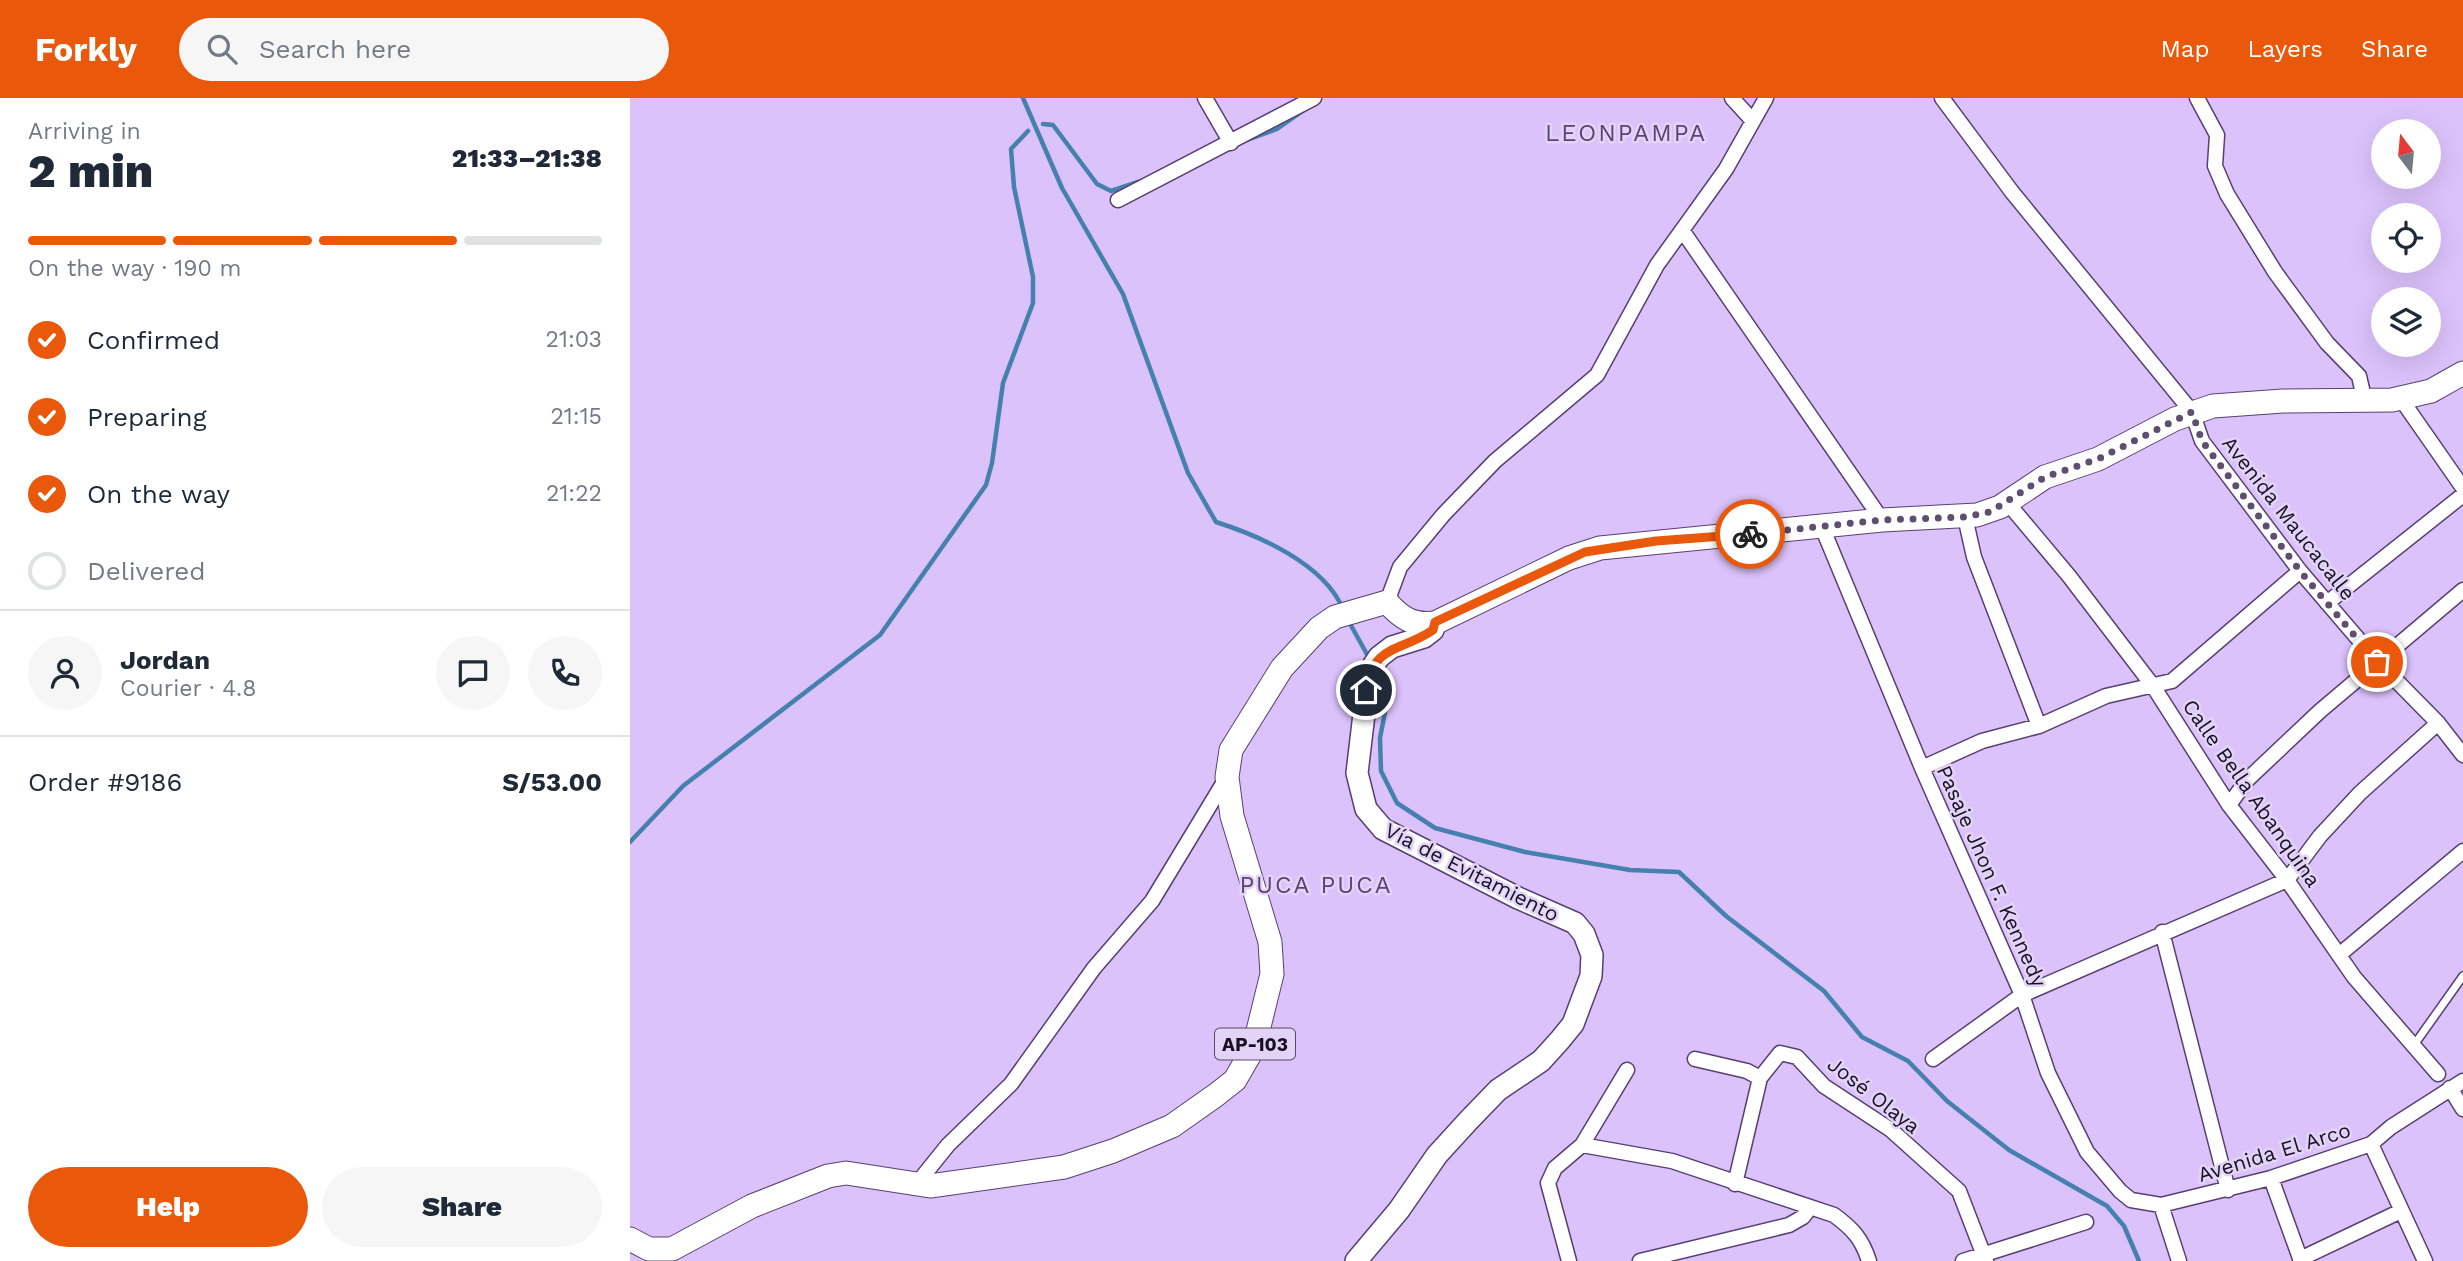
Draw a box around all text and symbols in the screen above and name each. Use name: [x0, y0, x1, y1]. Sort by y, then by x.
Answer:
search box: [179, 18, 669, 81]
text: Forkly: [35, 30, 137, 69]
icon: search: [203, 30, 241, 68]
text: Search here: [259, 34, 411, 64]
text: Map: [2161, 35, 2209, 63]
text: Layers: [2247, 35, 2323, 63]
text: Share: [2361, 35, 2428, 63]
text: Arriving in: [28, 118, 141, 145]
district label: LEONPAMPA: [1545, 119, 1707, 147]
north arrow: [2371, 119, 2441, 189]
map controls: [2371, 119, 2441, 357]
text: 21:33–21:38: [452, 143, 602, 173]
text: 2 min: [28, 144, 153, 198]
button: locate: [2371, 203, 2441, 273]
text: On the way · 190 m: [28, 255, 241, 282]
button: layers: [2371, 287, 2441, 357]
icon: check: [28, 321, 66, 359]
text: Confirmed: [87, 325, 220, 355]
text: 21:03: [546, 326, 602, 353]
icon: check: [28, 398, 66, 436]
text: Preparing: [87, 402, 207, 432]
text: 21:15: [550, 403, 602, 430]
street label: Avenida Maucacalle: [2217, 431, 2361, 605]
icon: check: [28, 475, 66, 513]
text: On the way: [87, 479, 230, 509]
text: 21:22: [546, 480, 602, 507]
courier: [1715, 499, 1785, 569]
icon: bike: [1731, 515, 1769, 553]
text: Delivered: [87, 556, 206, 586]
pin: [2347, 632, 2407, 692]
button: person: [28, 636, 102, 710]
button: chat: [436, 636, 510, 710]
button: phone: [528, 636, 602, 710]
icon: bag: [2358, 643, 2396, 681]
text: Jordan: [120, 645, 210, 675]
pin: [1336, 660, 1396, 720]
icon: home: [1347, 671, 1385, 709]
text: Courier · 4.8: [120, 675, 256, 702]
street label: Calle Bella Abanquina: [2178, 694, 2326, 892]
street label: Pasaje Jhon F. Kennedy: [1932, 761, 2052, 991]
text: Order #9186: [28, 767, 182, 797]
text: S/53.00: [502, 767, 602, 797]
street label: Vía de Evitamiento: [1381, 817, 1563, 927]
district label: PUCA PUCA: [1239, 871, 1393, 899]
road number: AP-103: [1215, 1028, 1295, 1060]
street label: José Olaya: [1823, 1051, 1925, 1139]
street label: Avenida El Arco: [2195, 1117, 2353, 1187]
button: Help: [28, 1167, 308, 1247]
button: Share: [322, 1167, 602, 1247]

